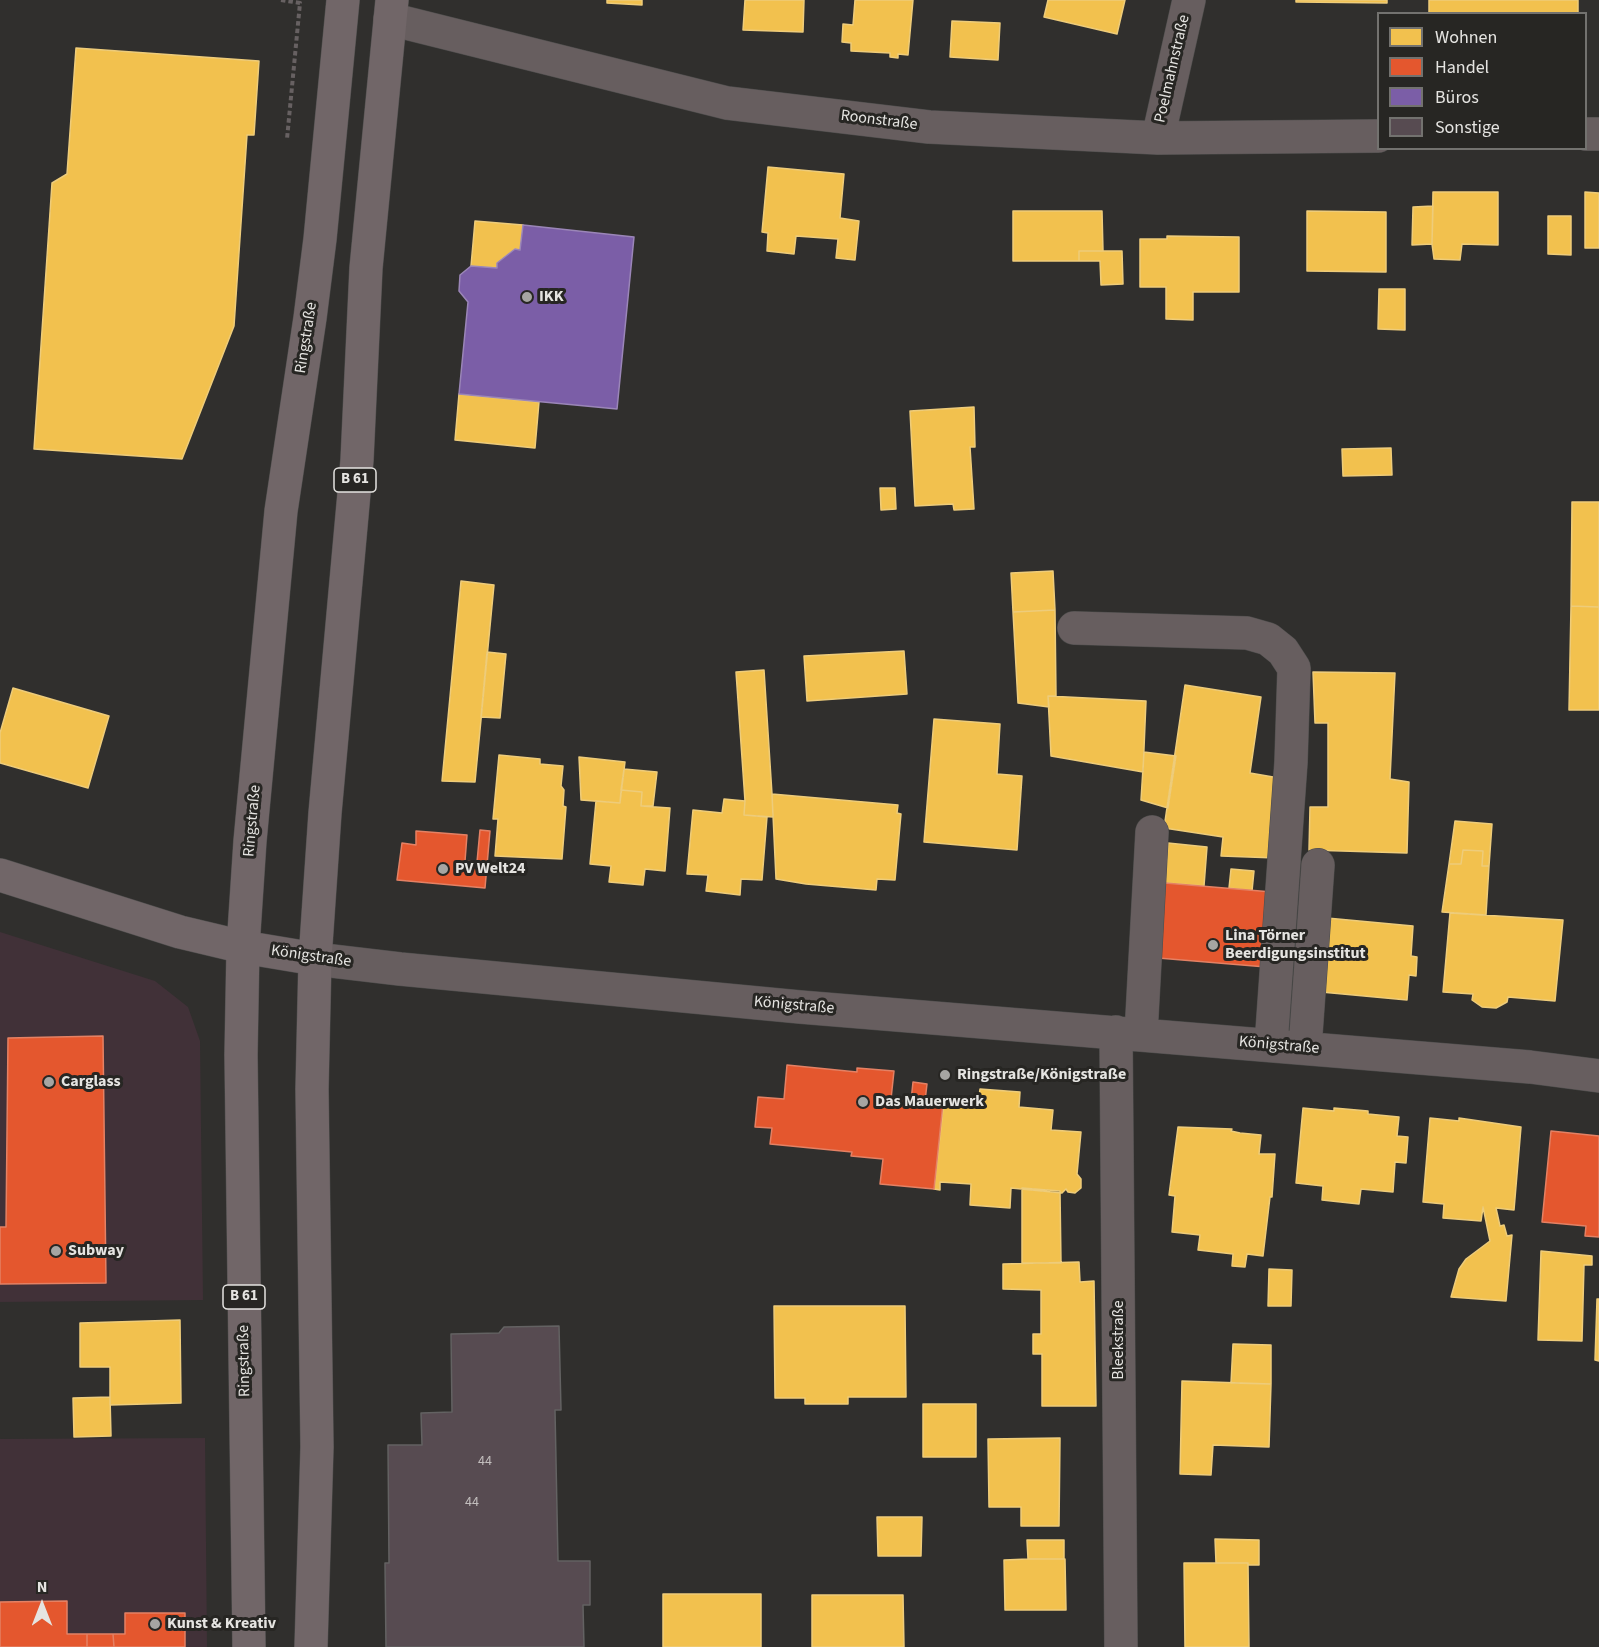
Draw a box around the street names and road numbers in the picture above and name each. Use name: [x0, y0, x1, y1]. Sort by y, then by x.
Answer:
street label: Poelmahnstraße: [1151, 13, 1195, 125]
street label: Roonstraße: [840, 107, 918, 135]
street label: Ringstraße: [292, 301, 322, 375]
road number: B 61: [334, 468, 376, 492]
street label: Ringstraße: [240, 784, 266, 858]
street label: Königstraße: [270, 942, 352, 972]
street label: Königstraße: [753, 993, 835, 1019]
street label: Königstraße: [1238, 1033, 1320, 1059]
road number: B 61: [223, 1285, 265, 1309]
street label: Bleekstraße: [1109, 1300, 1129, 1380]
street label: Ringstraße: [235, 1325, 255, 1397]

